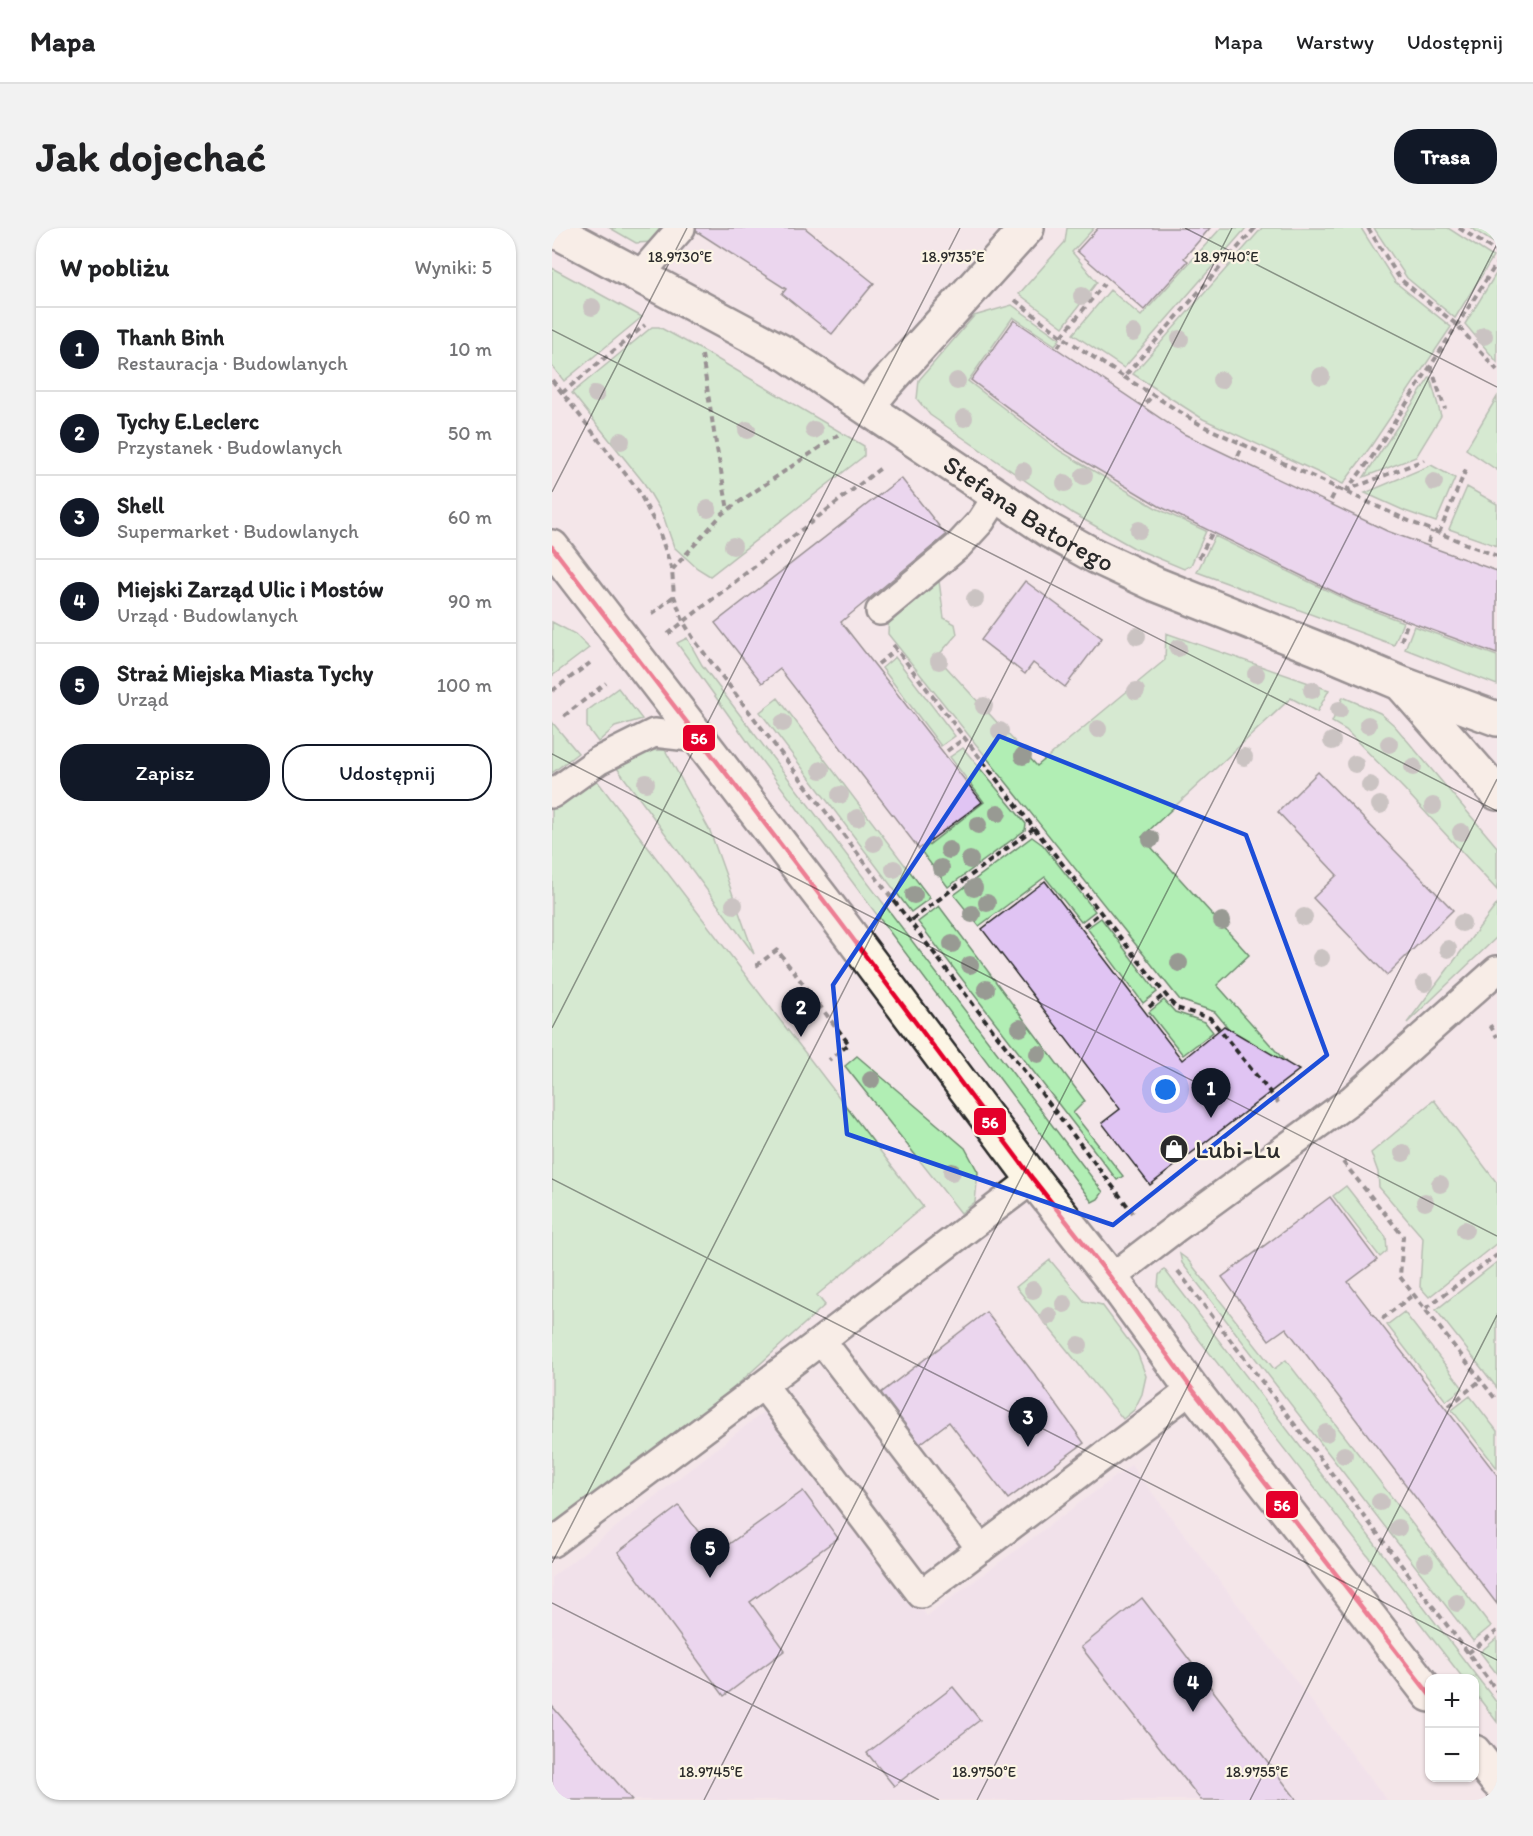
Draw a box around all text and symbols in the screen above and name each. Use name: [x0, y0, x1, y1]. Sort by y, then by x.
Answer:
text: Mapa: [30, 24, 95, 58]
text: Mapa: [1214, 29, 1263, 54]
text: Warstwy: [1296, 29, 1374, 54]
text: Udostępnij: [1407, 29, 1503, 54]
button: Trasa: [1394, 129, 1497, 184]
text: Jak dojechać: [36, 131, 266, 182]
text: 18.9730°E: [648, 248, 712, 266]
text: 18.9735°E: [922, 248, 984, 266]
text: 18.9740°E: [1193, 248, 1259, 266]
text: W pobliżu: [60, 251, 169, 283]
text: Wyniki: 5: [415, 255, 492, 279]
text: Thanh Binh: [117, 324, 224, 351]
text: 1: [75, 337, 84, 361]
text: 10 m: [449, 337, 492, 361]
text: Restauracja · Budowlanych: [117, 351, 348, 375]
text: Tychy E.Leclerc: [117, 408, 259, 435]
text: 2: [74, 421, 85, 445]
text: 50 m: [448, 421, 492, 445]
text: Przystanek · Budowlanych: [117, 435, 342, 459]
street label: Stefana Batorego: [937, 448, 1119, 579]
text: Shell: [117, 492, 164, 519]
text: 3: [74, 505, 85, 529]
text: 60 m: [448, 505, 492, 529]
text: Supermarket · Budowlanych: [117, 519, 359, 543]
text: Miejski Zarząd Ulic i Mostów: [117, 576, 384, 603]
text: 4: [73, 589, 86, 613]
text: 90 m: [448, 589, 492, 613]
text: Urząd · Budowlanych: [117, 603, 298, 627]
text: Straż Miejska Miasta Tychy: [117, 660, 373, 687]
text: 5: [74, 673, 85, 697]
text: 100 m: [437, 673, 492, 697]
text: Urząd: [117, 687, 169, 711]
line badge: 56: [682, 724, 716, 752]
text: 56: [691, 729, 708, 748]
button: Zapisz: [60, 744, 270, 801]
button: Udostępnij: [282, 744, 492, 801]
pin: 2: [782, 988, 820, 1037]
pin: 1: [1192, 1068, 1230, 1118]
your location: [1151, 1075, 1180, 1104]
line badge: 56: [973, 1107, 1007, 1136]
text: 56: [982, 1113, 999, 1132]
shop icon: Lubi-Lu: [1158, 1133, 1190, 1165]
place label: Lubi-Lu: [1195, 1133, 1280, 1165]
pin: 3: [1008, 1398, 1048, 1447]
line badge: 56: [1265, 1490, 1299, 1519]
text: 56: [1274, 1496, 1291, 1515]
pin: 5: [690, 1528, 730, 1578]
pin: 4: [1174, 1662, 1212, 1712]
map controls: [1425, 1674, 1479, 1782]
button: +: [1425, 1674, 1479, 1728]
button: −: [1425, 1728, 1479, 1782]
text: 18.9745°E: [679, 1763, 743, 1781]
text: 18.9750°E: [952, 1763, 1016, 1781]
text: 18.9755°E: [1226, 1763, 1288, 1781]

